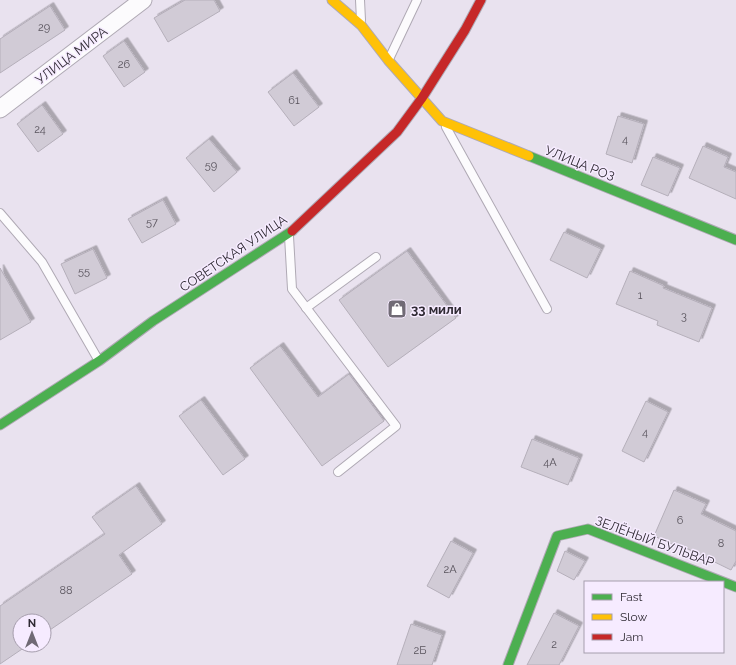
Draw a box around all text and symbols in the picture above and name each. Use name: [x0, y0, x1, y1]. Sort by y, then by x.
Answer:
house number: 29: [38, 21, 50, 34]
street label: УЛИЦА МИРА: [32, 23, 110, 87]
house number: 26: [118, 58, 131, 71]
house number: 61: [288, 94, 300, 107]
house number: 24: [34, 123, 46, 136]
house number: 4: [622, 133, 628, 146]
street label: УЛИЦА РОЗ: [543, 143, 617, 184]
house number: 59: [205, 159, 217, 172]
street label: СОВЕТСКАЯ УЛИЦА: [177, 212, 290, 295]
house number: 57: [146, 216, 158, 229]
house number: 55: [78, 265, 90, 278]
house number: 1: [638, 289, 643, 302]
shop icon: 33 мили: [386, 298, 408, 320]
place label: 33 мили: [411, 302, 462, 317]
house number: 3: [681, 310, 687, 323]
house number: 4: [642, 426, 648, 439]
house number: 4А: [543, 456, 557, 469]
street label: ЗЕЛЁНЫЙ БУЛЬВАР: [593, 512, 717, 570]
house number: 6: [677, 514, 684, 527]
house number: 8: [718, 537, 724, 550]
house number: 2А: [443, 563, 457, 576]
legend: [584, 581, 724, 653]
house number: 88: [59, 584, 73, 597]
text: Fast: [620, 590, 643, 604]
text: Slow: [620, 610, 647, 624]
north arrow: [12, 613, 52, 653]
text: N: [28, 617, 36, 630]
text: Jam: [620, 630, 643, 644]
house number: 2: [551, 638, 557, 651]
house number: 2Б: [414, 644, 426, 657]

